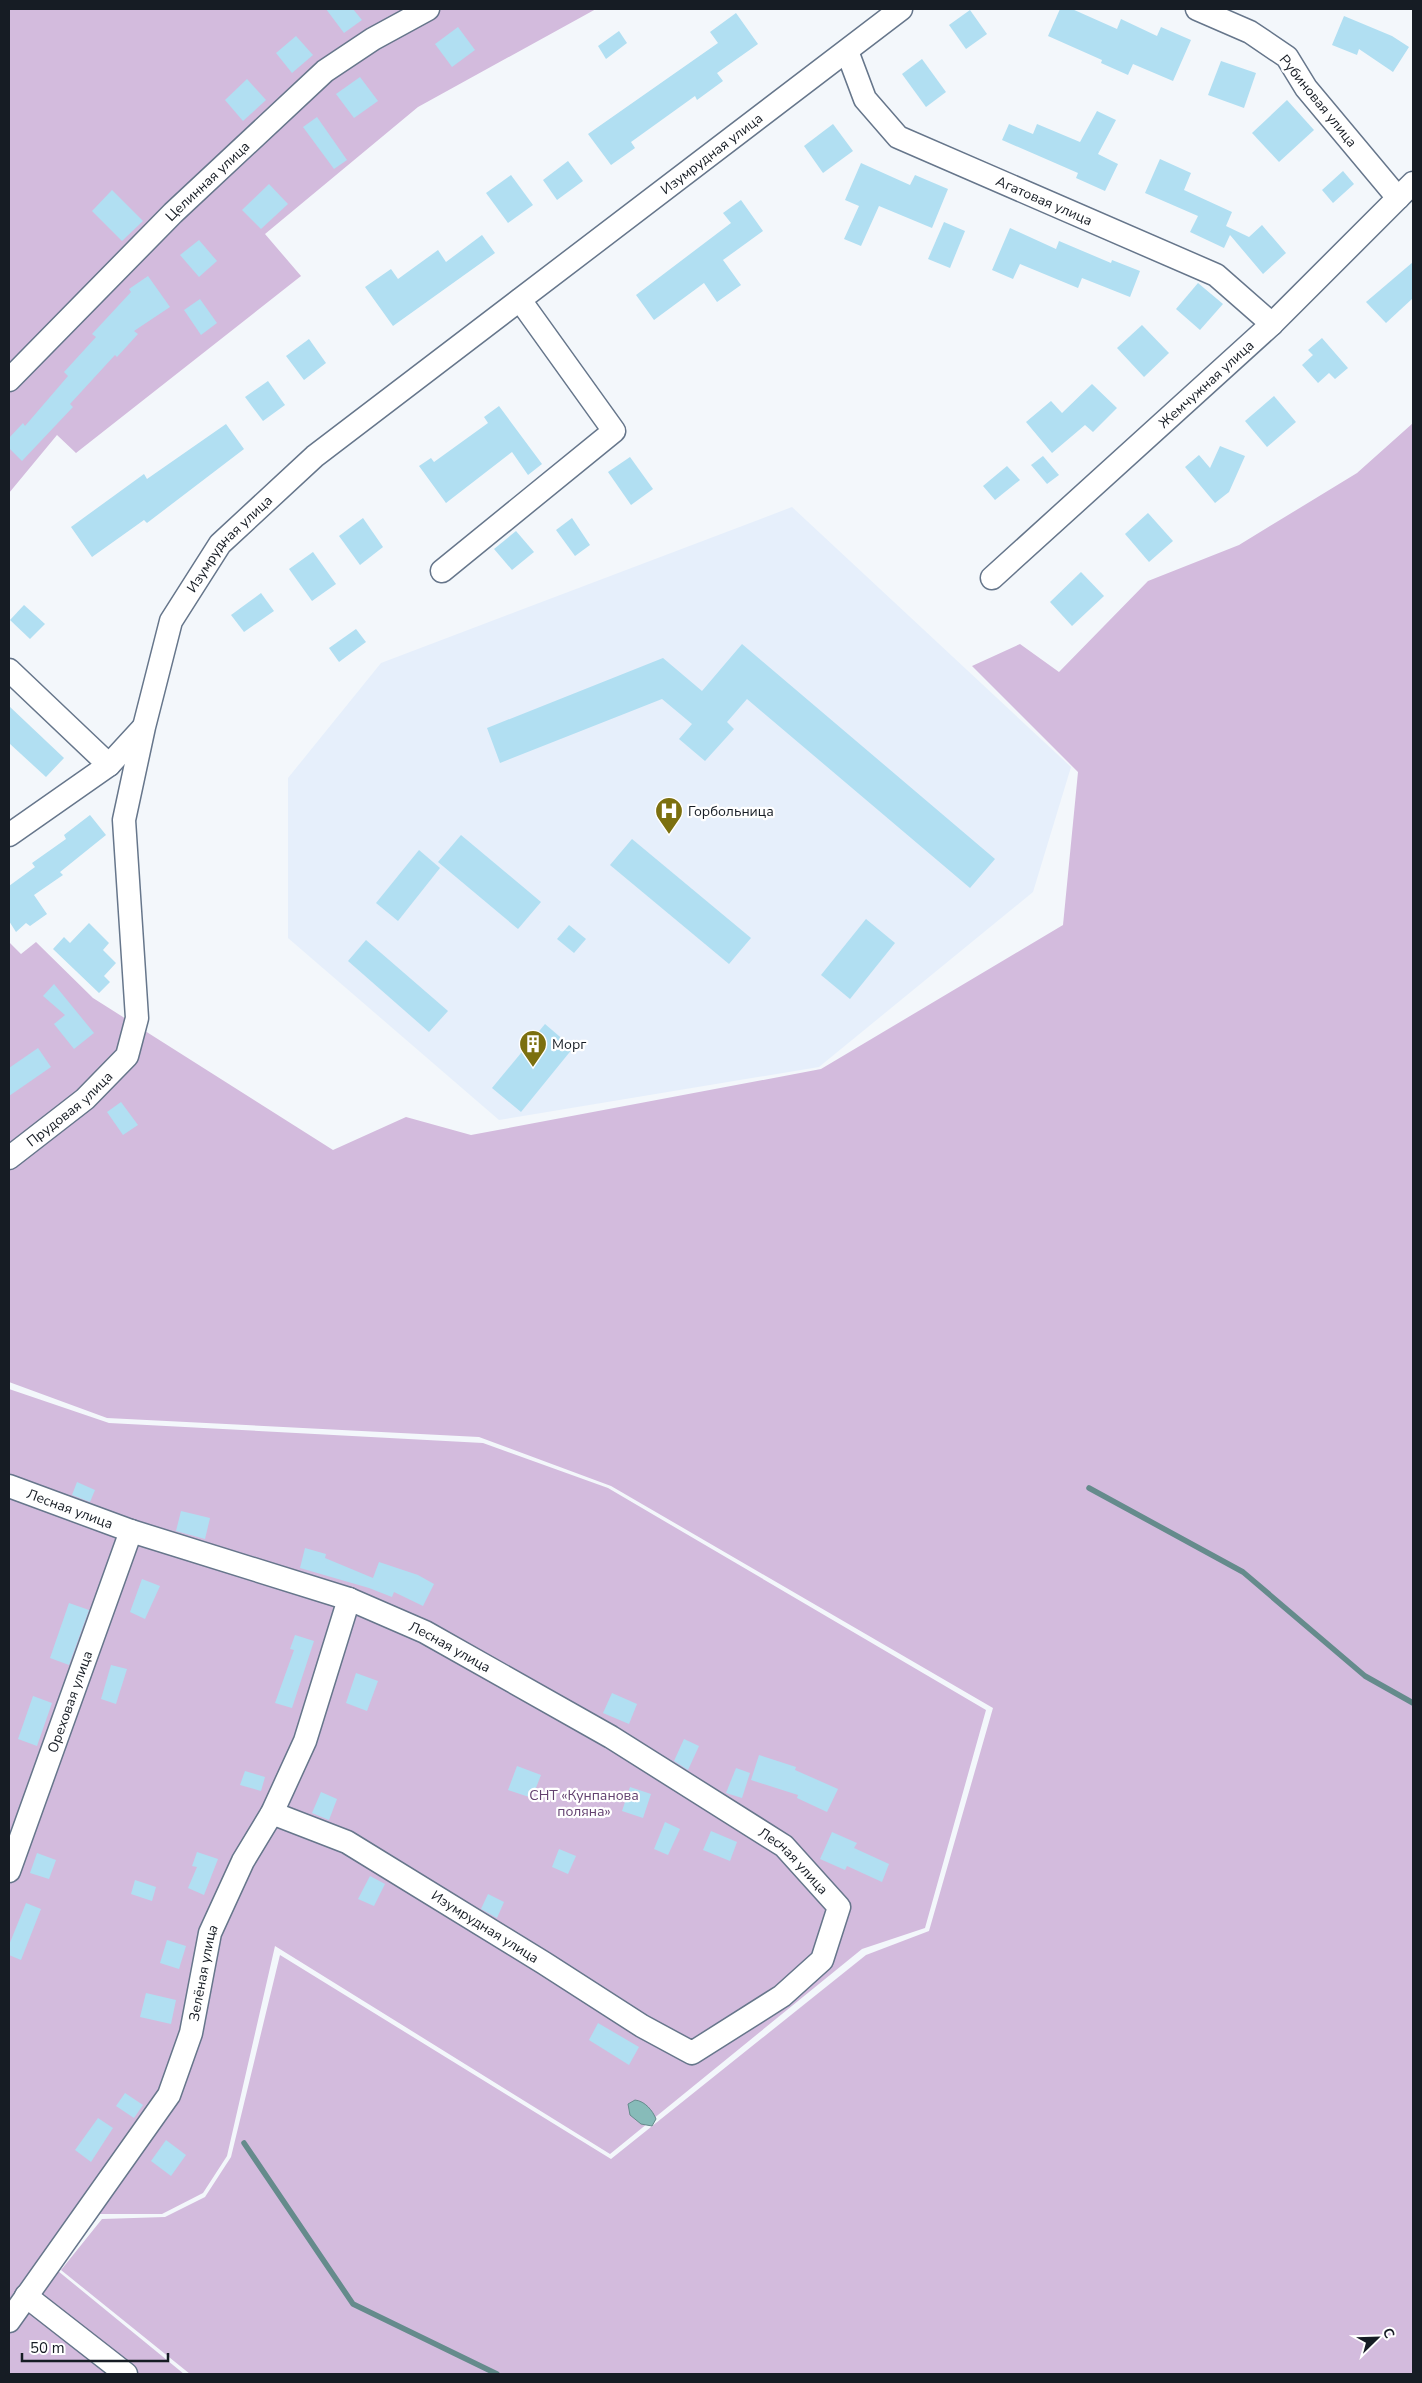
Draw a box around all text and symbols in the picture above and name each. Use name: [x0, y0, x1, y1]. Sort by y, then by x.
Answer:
street label: Рубиновая улица: [1275, 51, 1361, 151]
street label: Изумрудная улица: [657, 109, 766, 199]
street label: Целинная улица: [161, 137, 254, 225]
street label: Агатовая улица: [993, 171, 1095, 230]
street label: Жемчужная улица: [1154, 336, 1258, 432]
street label: Изумрудная улица: [182, 491, 276, 596]
hospital icon: Горбольница: [654, 796, 684, 835]
place label: Горбольница: [688, 802, 774, 821]
building icon: Морг: [518, 1029, 548, 1068]
place label: Морг: [552, 1035, 586, 1054]
street label: Прудовая улица: [22, 1067, 117, 1151]
street label: Лесная улица: [24, 1484, 116, 1533]
street label: Лесная улица: [406, 1617, 494, 1677]
street label: Ореховая улица: [43, 1648, 97, 1755]
park label: СНТ «Кунпанова поляна»: [529, 1786, 639, 1821]
street label: Лесная улица: [755, 1823, 833, 1898]
street label: Изумрудная улица: [428, 1886, 542, 1968]
street label: Зелёная улица: [184, 1921, 222, 2023]
north arrow: [1352, 2313, 1402, 2363]
text: С: [1378, 2325, 1399, 2342]
scale bar: [22, 2330, 169, 2362]
text: 50 m: [30, 2338, 65, 2358]

